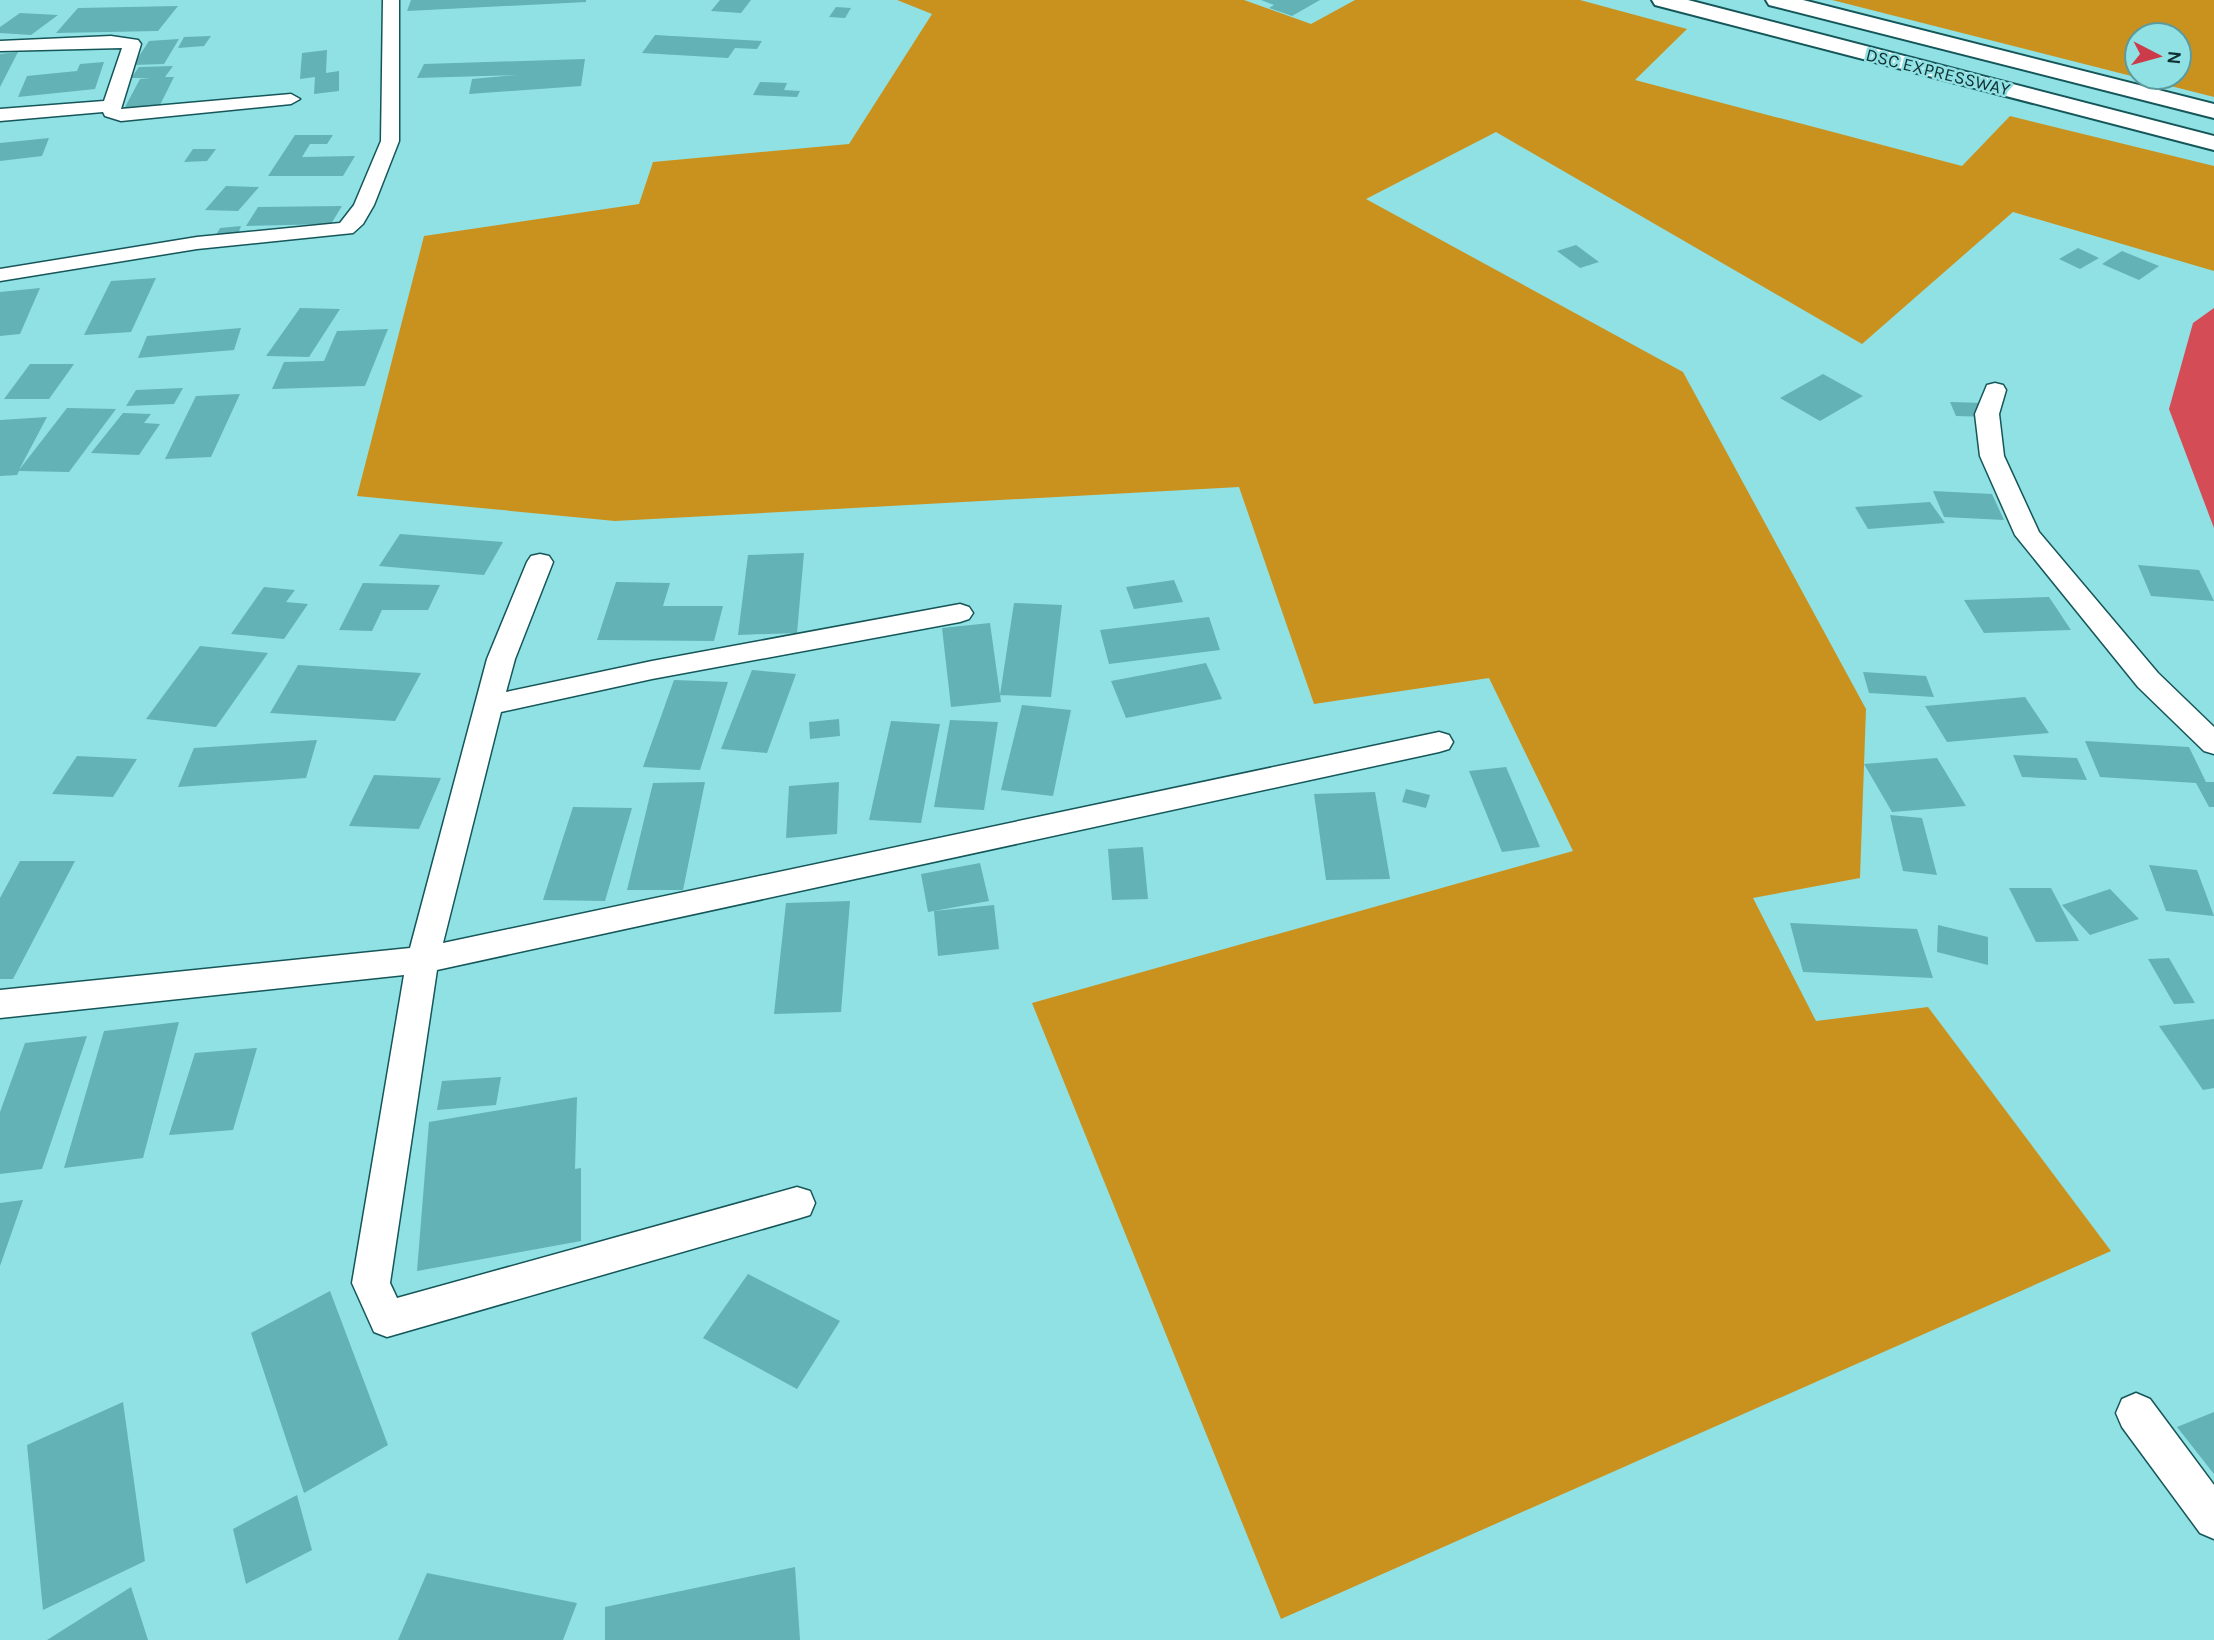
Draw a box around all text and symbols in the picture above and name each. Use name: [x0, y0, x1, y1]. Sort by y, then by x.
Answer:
north arrow: [2123, 21, 2193, 91]
street label: DSC EXPRESSWAY: [1864, 43, 2013, 101]
text: N: [2162, 50, 2186, 66]

